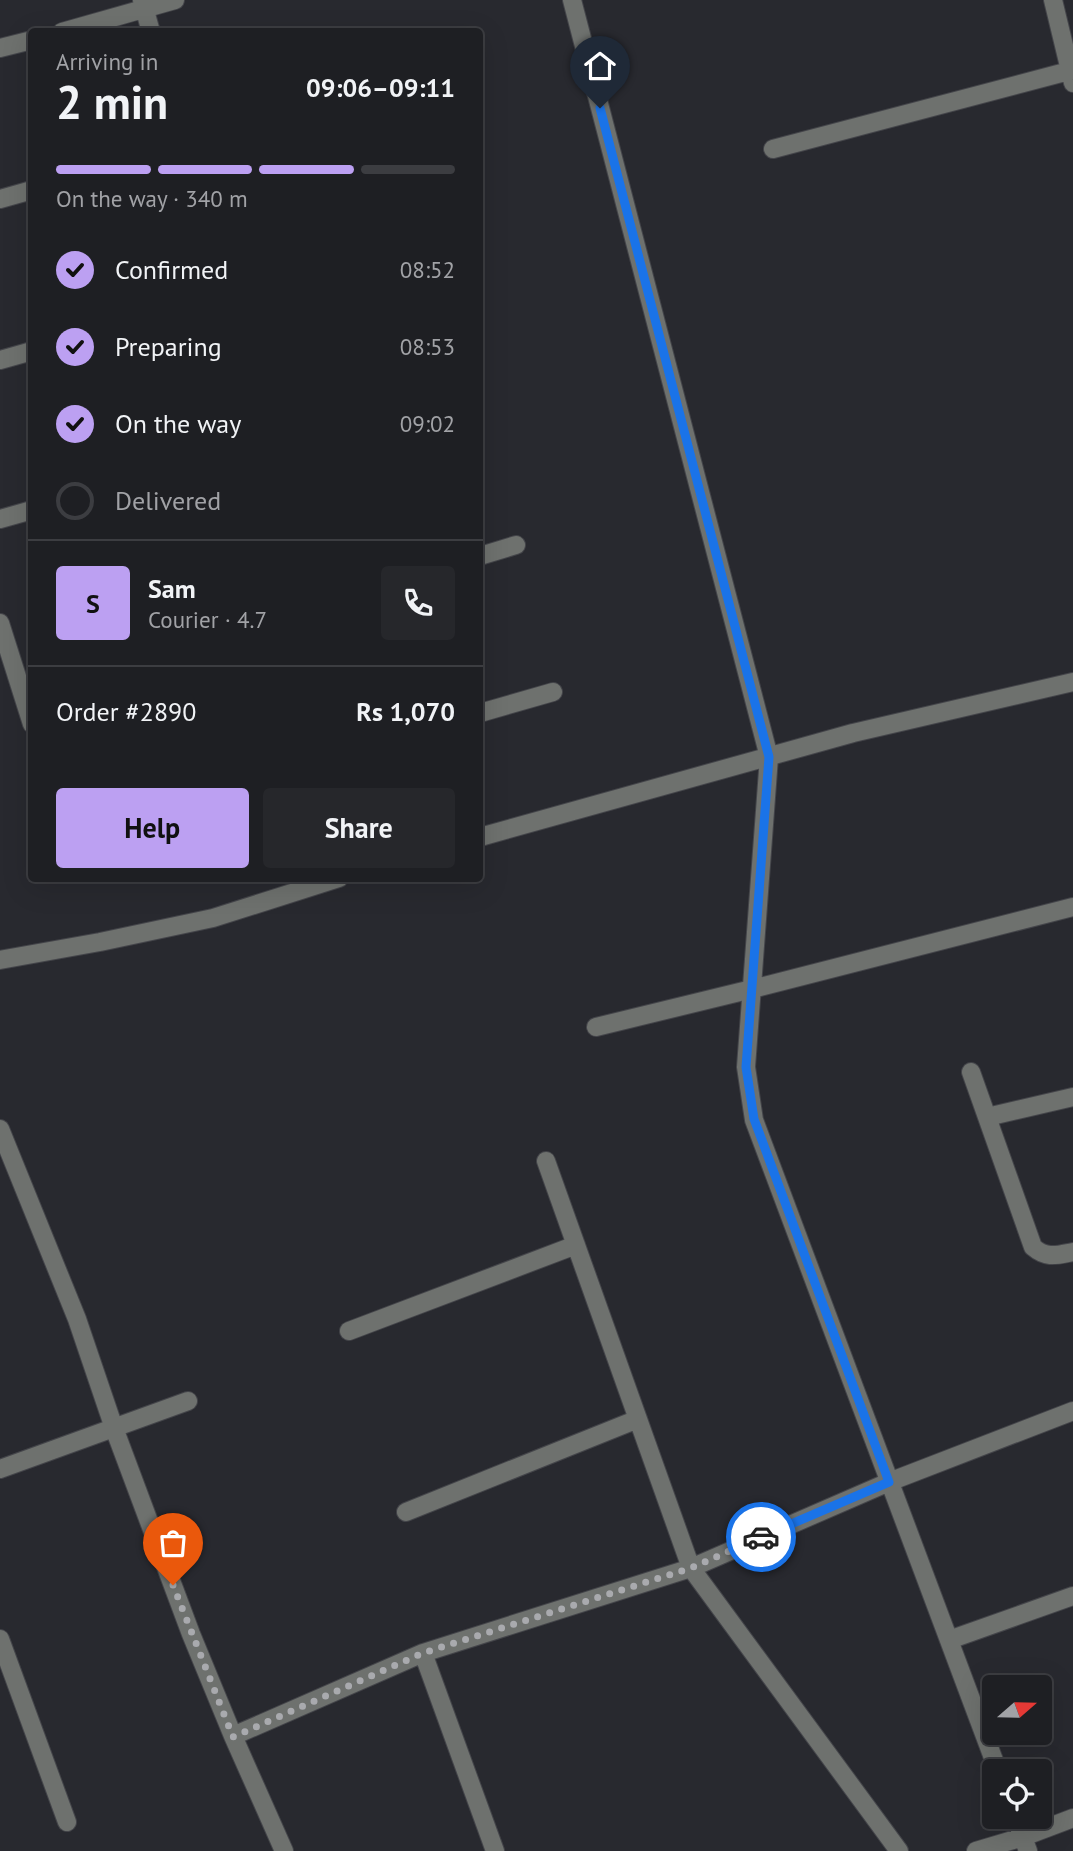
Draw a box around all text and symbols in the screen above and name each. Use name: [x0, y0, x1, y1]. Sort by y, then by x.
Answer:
pin: [570, 36, 630, 108]
text: Arriving in: [56, 47, 158, 76]
icon: home: [581, 47, 619, 85]
text: 09:06–09:11: [306, 71, 455, 104]
text: 2 min: [56, 72, 168, 132]
text: On the way · 340 m: [56, 184, 248, 213]
icon: check: [56, 251, 94, 289]
text: Confirmed: [115, 253, 228, 286]
text: 08:52: [400, 255, 455, 284]
icon: check: [56, 328, 94, 366]
text: Preparing: [115, 330, 222, 363]
text: 08:53: [400, 332, 455, 361]
icon: check: [56, 405, 94, 443]
text: On the way: [115, 407, 241, 440]
text: 09:02: [400, 409, 455, 438]
text: Delivered: [115, 484, 221, 517]
button: phone: [381, 566, 455, 640]
text: Sam: [148, 572, 196, 605]
text: S: [86, 587, 100, 620]
text: Courier · 4.7: [148, 605, 267, 634]
text: Order #2890: [56, 695, 196, 728]
text: Rs 1,070: [356, 695, 455, 728]
button: Help: [56, 788, 249, 868]
button: Share: [263, 788, 455, 868]
courier: [726, 1502, 796, 1572]
pin: [143, 1513, 203, 1585]
icon: car: [742, 1518, 780, 1556]
icon: bag: [154, 1524, 192, 1562]
north arrow: [982, 1675, 1052, 1745]
map controls: [982, 1675, 1052, 1829]
button: locate: [982, 1759, 1052, 1829]

